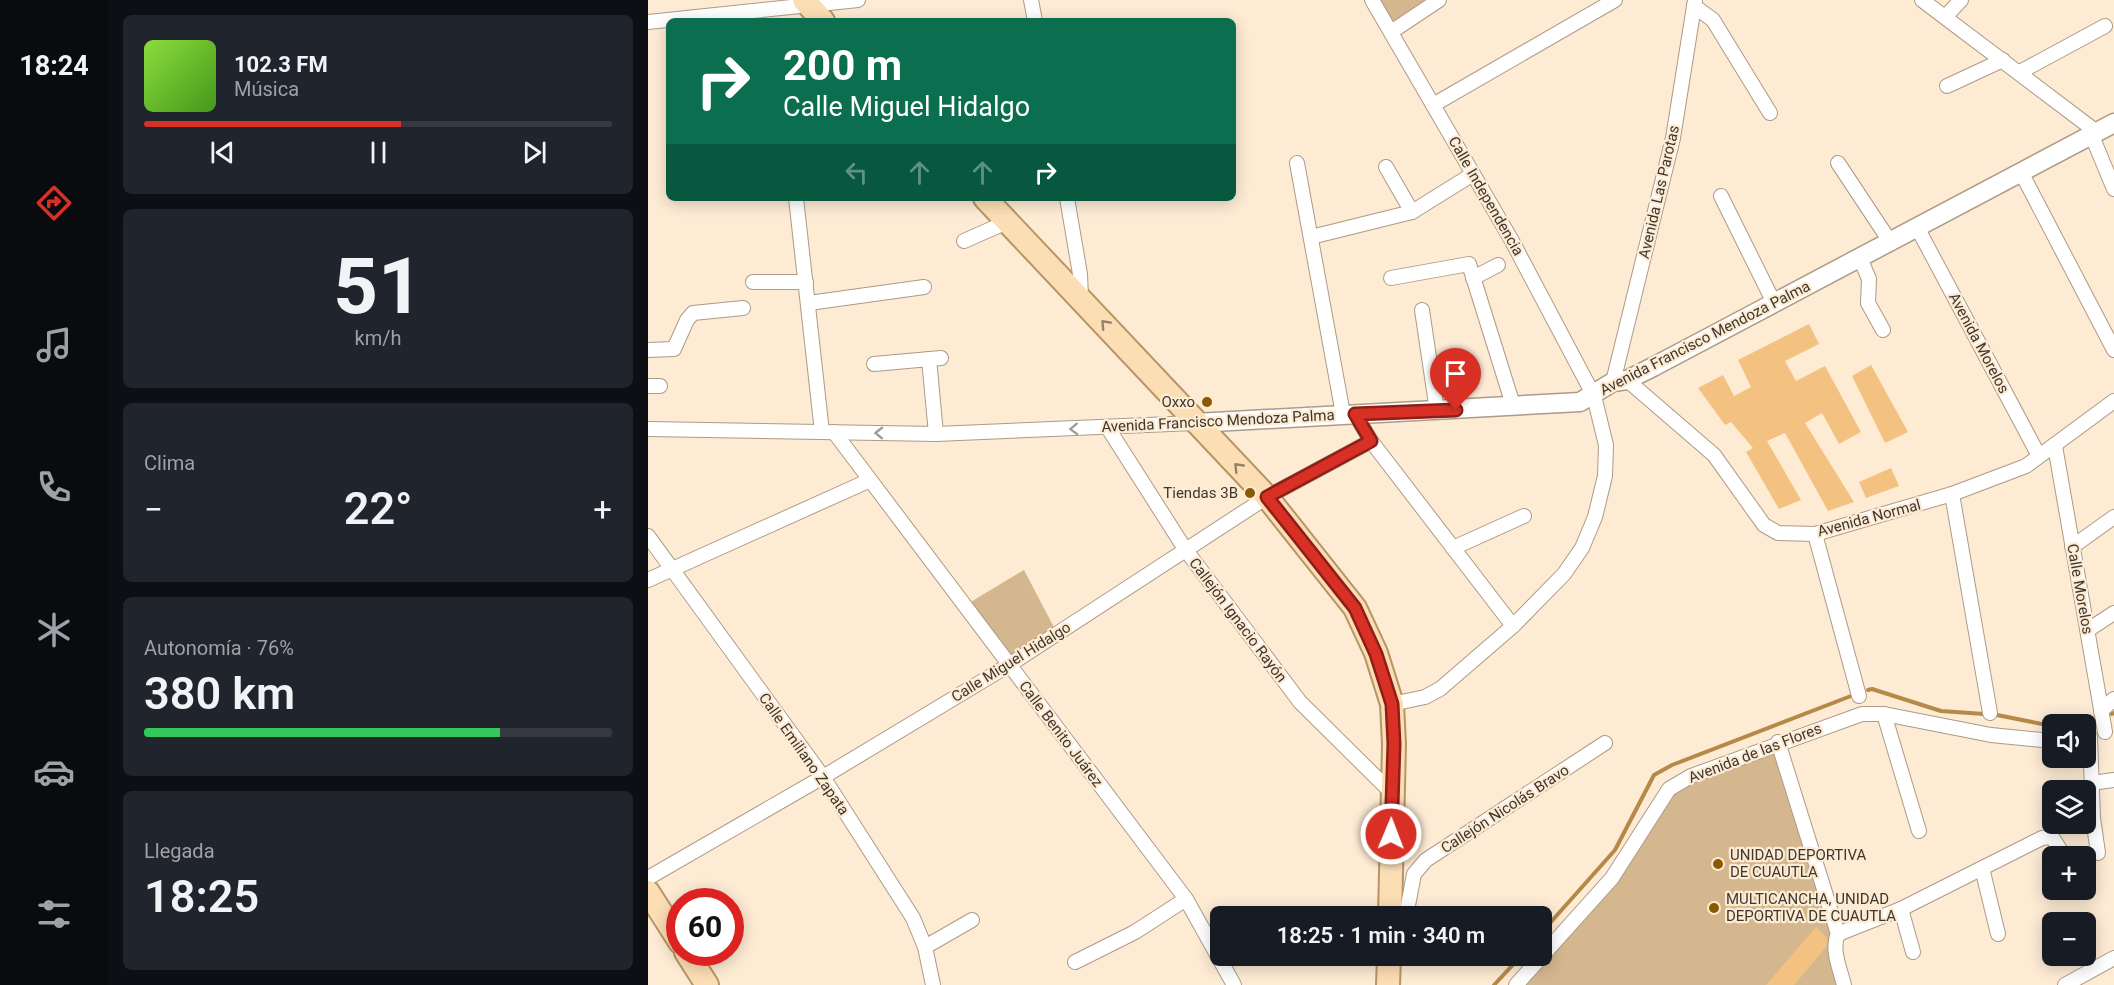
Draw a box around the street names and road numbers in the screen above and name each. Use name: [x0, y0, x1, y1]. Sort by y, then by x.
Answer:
street label: Avenida Las Parotas: [1635, 124, 1683, 260]
street label: Calle Independencia: [1445, 133, 1527, 259]
street label: Avenida Francisco Mendoza Palma: [1597, 277, 1813, 399]
street label: Avenida Morelos: [1945, 290, 2013, 396]
street label: Avenida Francisco Mendoza Palma: [1101, 406, 1335, 436]
street label: Avenida Normal: [1815, 496, 1923, 540]
street label: Calle Morelos: [2063, 542, 2097, 636]
street label: Callejón Ignacio Rayón: [1185, 554, 1291, 686]
street label: Calle Miguel Hidalgo: [948, 618, 1074, 706]
street label: Calle Benito Juárez: [1015, 677, 1107, 791]
street label: Calle Emiliano Zapata: [755, 689, 853, 819]
street label: Avenida de las Flores: [1686, 719, 1824, 787]
street label: Callejón Nicolás Bravo: [1438, 761, 1572, 857]

